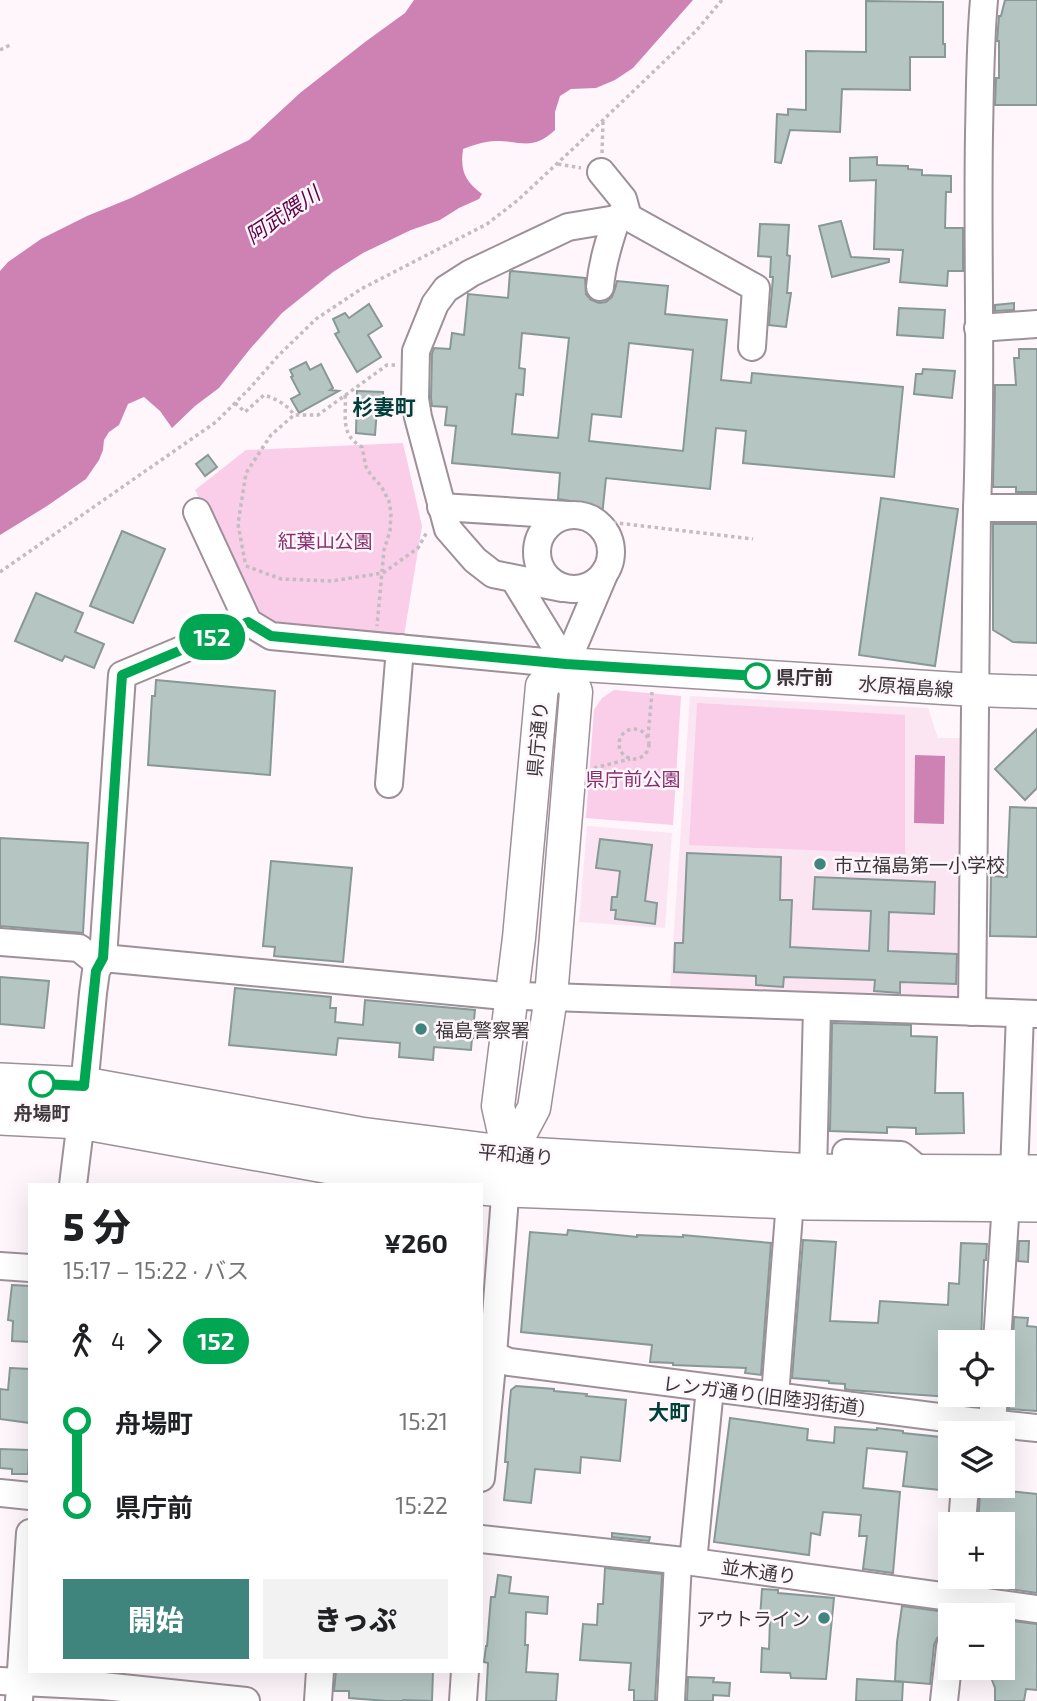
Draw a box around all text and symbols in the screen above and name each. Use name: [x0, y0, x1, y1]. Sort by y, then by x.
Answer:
water label: 阿武隈川: [240, 179, 325, 248]
district label: 杉妻町: [353, 394, 416, 419]
park label: 紅葉山公園: [277, 529, 373, 552]
line badge: 152: [172, 614, 252, 660]
text: 152: [193, 622, 231, 651]
marker: 県庁前: [744, 663, 770, 689]
place label: 県庁前: [776, 665, 833, 688]
street label: 水原福島線: [858, 671, 954, 701]
street label: 県庁通り: [522, 700, 552, 778]
park label: 県庁前公園: [585, 767, 681, 790]
place label: 市立福島第一小学校: [834, 853, 1005, 876]
marker: 市立福島第一小学校: [812, 856, 828, 872]
place label: 福島警察署: [435, 1018, 530, 1041]
marker: 福島警察署: [413, 1021, 429, 1037]
marker: 舟場町: [29, 1071, 55, 1097]
place label: 舟場町: [13, 1101, 71, 1124]
street label: 平和通り: [477, 1139, 555, 1169]
text: 5 分: [63, 1203, 130, 1249]
text: ¥260: [384, 1227, 448, 1258]
text: 15:17 – 15:22 · バス: [63, 1256, 249, 1284]
icon: walk: [63, 1322, 101, 1360]
icon: forward: [135, 1322, 173, 1360]
text: 152: [197, 1326, 235, 1355]
text: 4: [111, 1327, 125, 1355]
map controls: [938, 1330, 1015, 1680]
button: locate: [938, 1330, 1015, 1407]
street label: レンガ通り(旧陸羽街道): [662, 1371, 866, 1419]
district label: 大町: [648, 1399, 690, 1424]
text: 舟場町: [115, 1407, 193, 1438]
text: 15:21: [399, 1407, 448, 1435]
button: layers: [938, 1421, 1015, 1498]
text: 県庁前: [115, 1491, 193, 1522]
text: 15:22: [395, 1491, 448, 1519]
button: +: [938, 1512, 1015, 1589]
street label: 並木通り: [720, 1554, 798, 1588]
button: 開始: [63, 1579, 249, 1659]
button: きっぷ: [263, 1579, 448, 1659]
button: −: [938, 1603, 1015, 1680]
place label: アウトライン: [696, 1607, 810, 1630]
marker: アウトライン: [816, 1610, 832, 1626]

